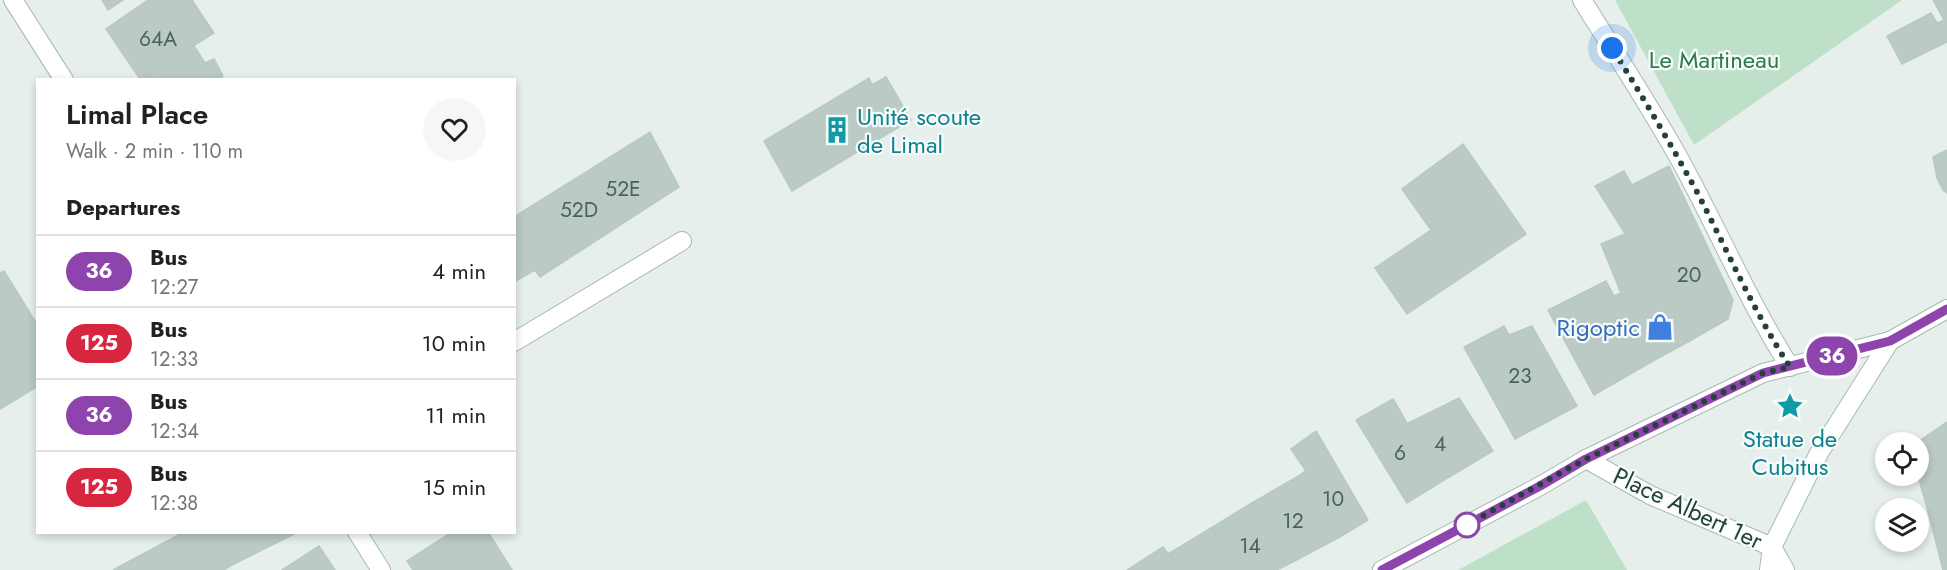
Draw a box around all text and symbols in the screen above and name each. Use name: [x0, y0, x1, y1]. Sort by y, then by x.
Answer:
house number: 64A: [139, 24, 177, 54]
your location: [1597, 33, 1627, 63]
park label: Le Martineau: [1649, 42, 1779, 77]
text: Limal Place: [66, 94, 208, 135]
button: heart: [423, 98, 486, 161]
place label: Unité scoute de Limal: [857, 99, 981, 162]
building icon: Unité scoute de Limal: [822, 115, 852, 145]
text: Walk · 2 min · 110 m: [66, 137, 243, 166]
house number: 52E: [605, 174, 641, 204]
text: Departures: [66, 191, 180, 223]
house number: 52D: [560, 195, 598, 225]
text: Bus: [150, 241, 187, 273]
text: 4 min: [432, 255, 486, 287]
text: 36: [85, 256, 113, 286]
house number: 20: [1677, 260, 1701, 290]
text: 12:27: [150, 273, 198, 302]
place label: Rigoptic: [1556, 310, 1640, 345]
shop icon: Rigoptic: [1645, 312, 1675, 342]
text: Bus: [150, 313, 187, 345]
text: 10 min: [422, 327, 486, 359]
text: 125: [80, 328, 118, 358]
line badge: 36: [1805, 336, 1859, 376]
text: 36: [1818, 341, 1846, 371]
text: 12:33: [150, 345, 198, 374]
house number: 23: [1508, 361, 1532, 391]
text: Bus: [150, 385, 187, 417]
place icon: Statue de Cubitus: [1775, 391, 1805, 421]
text: 11 min: [425, 399, 486, 431]
text: 36: [85, 400, 113, 430]
text: 12:34: [150, 417, 199, 446]
place label: Statue de Cubitus: [1743, 421, 1837, 484]
house number: 4: [1434, 429, 1446, 459]
map controls: [1875, 432, 1929, 552]
button: locate: [1875, 432, 1929, 486]
house number: 6: [1394, 438, 1406, 468]
text: Bus: [150, 457, 187, 489]
street label: Place Albert 1er: [1608, 458, 1769, 558]
text: 15 min: [423, 471, 486, 503]
text: 125: [80, 472, 118, 502]
house number: 10: [1322, 484, 1344, 514]
text: 12:38: [150, 489, 198, 518]
button: layers: [1875, 498, 1929, 552]
house number: 12: [1282, 506, 1304, 536]
unlabelled marker: [1454, 512, 1480, 538]
house number: 14: [1239, 531, 1261, 561]

